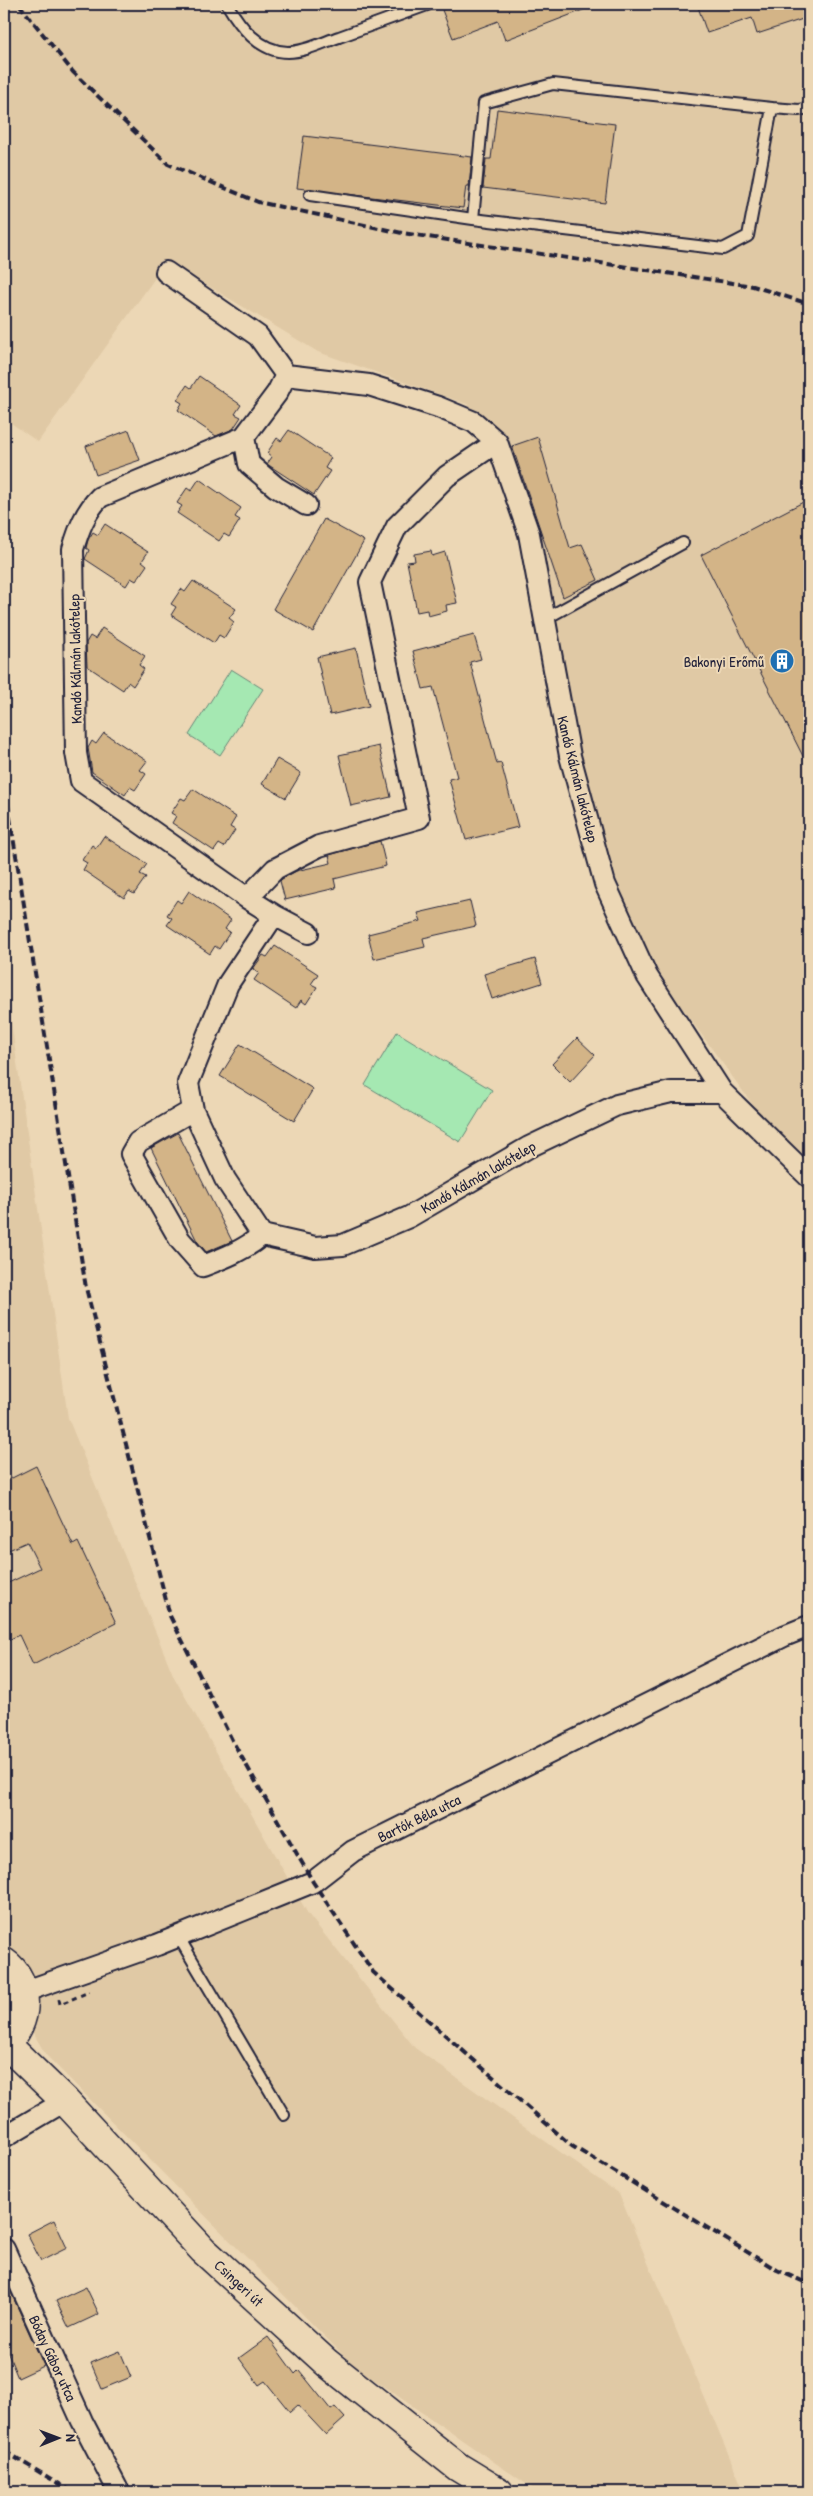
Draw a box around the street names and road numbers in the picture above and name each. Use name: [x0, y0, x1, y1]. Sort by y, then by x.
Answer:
street label: Kandó Kálmán lakótelep: [63, 593, 87, 724]
street label: Kandó Kálmán lakótelep: [552, 714, 604, 845]
street label: Kandó Kálmán lakótelep: [417, 1135, 540, 1218]
street label: Bartók Béla utca: [374, 1789, 464, 1847]
street label: Csingeri út: [210, 2255, 269, 2312]
street label: Bóday Gábor utca: [24, 2312, 82, 2404]

